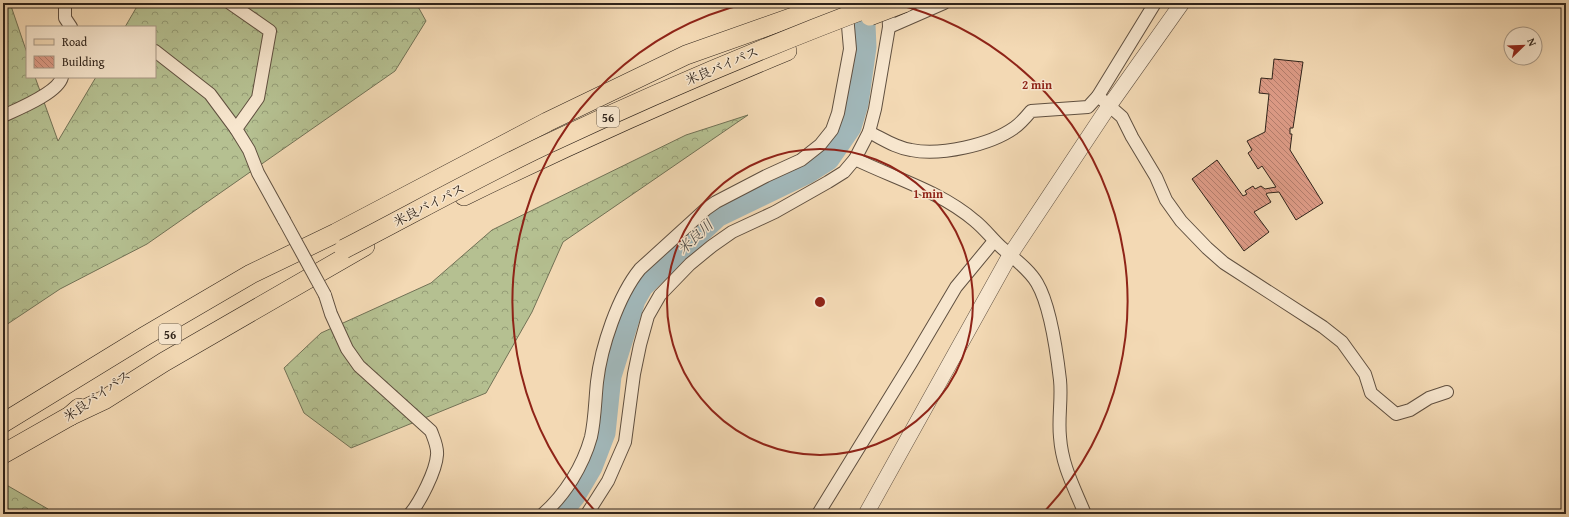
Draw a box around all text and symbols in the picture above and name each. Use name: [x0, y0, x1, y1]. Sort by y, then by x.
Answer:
legend: [26, 26, 156, 78]
north arrow: [1503, 26, 1543, 66]
text: Road: [62, 33, 88, 50]
text: N: [1523, 36, 1541, 49]
street label: 米良バイパス: [683, 42, 761, 90]
text: Building: [62, 53, 105, 70]
text: 2 min: [1022, 76, 1052, 93]
road number: 56: [597, 107, 619, 127]
street label: 米良バイパス: [390, 179, 468, 231]
text: 1 min: [913, 185, 943, 202]
water label: 米良川: [673, 214, 719, 259]
centre of rings: [813, 295, 827, 309]
road number: 56: [159, 324, 181, 344]
street label: 米良バイパス: [60, 366, 134, 426]

